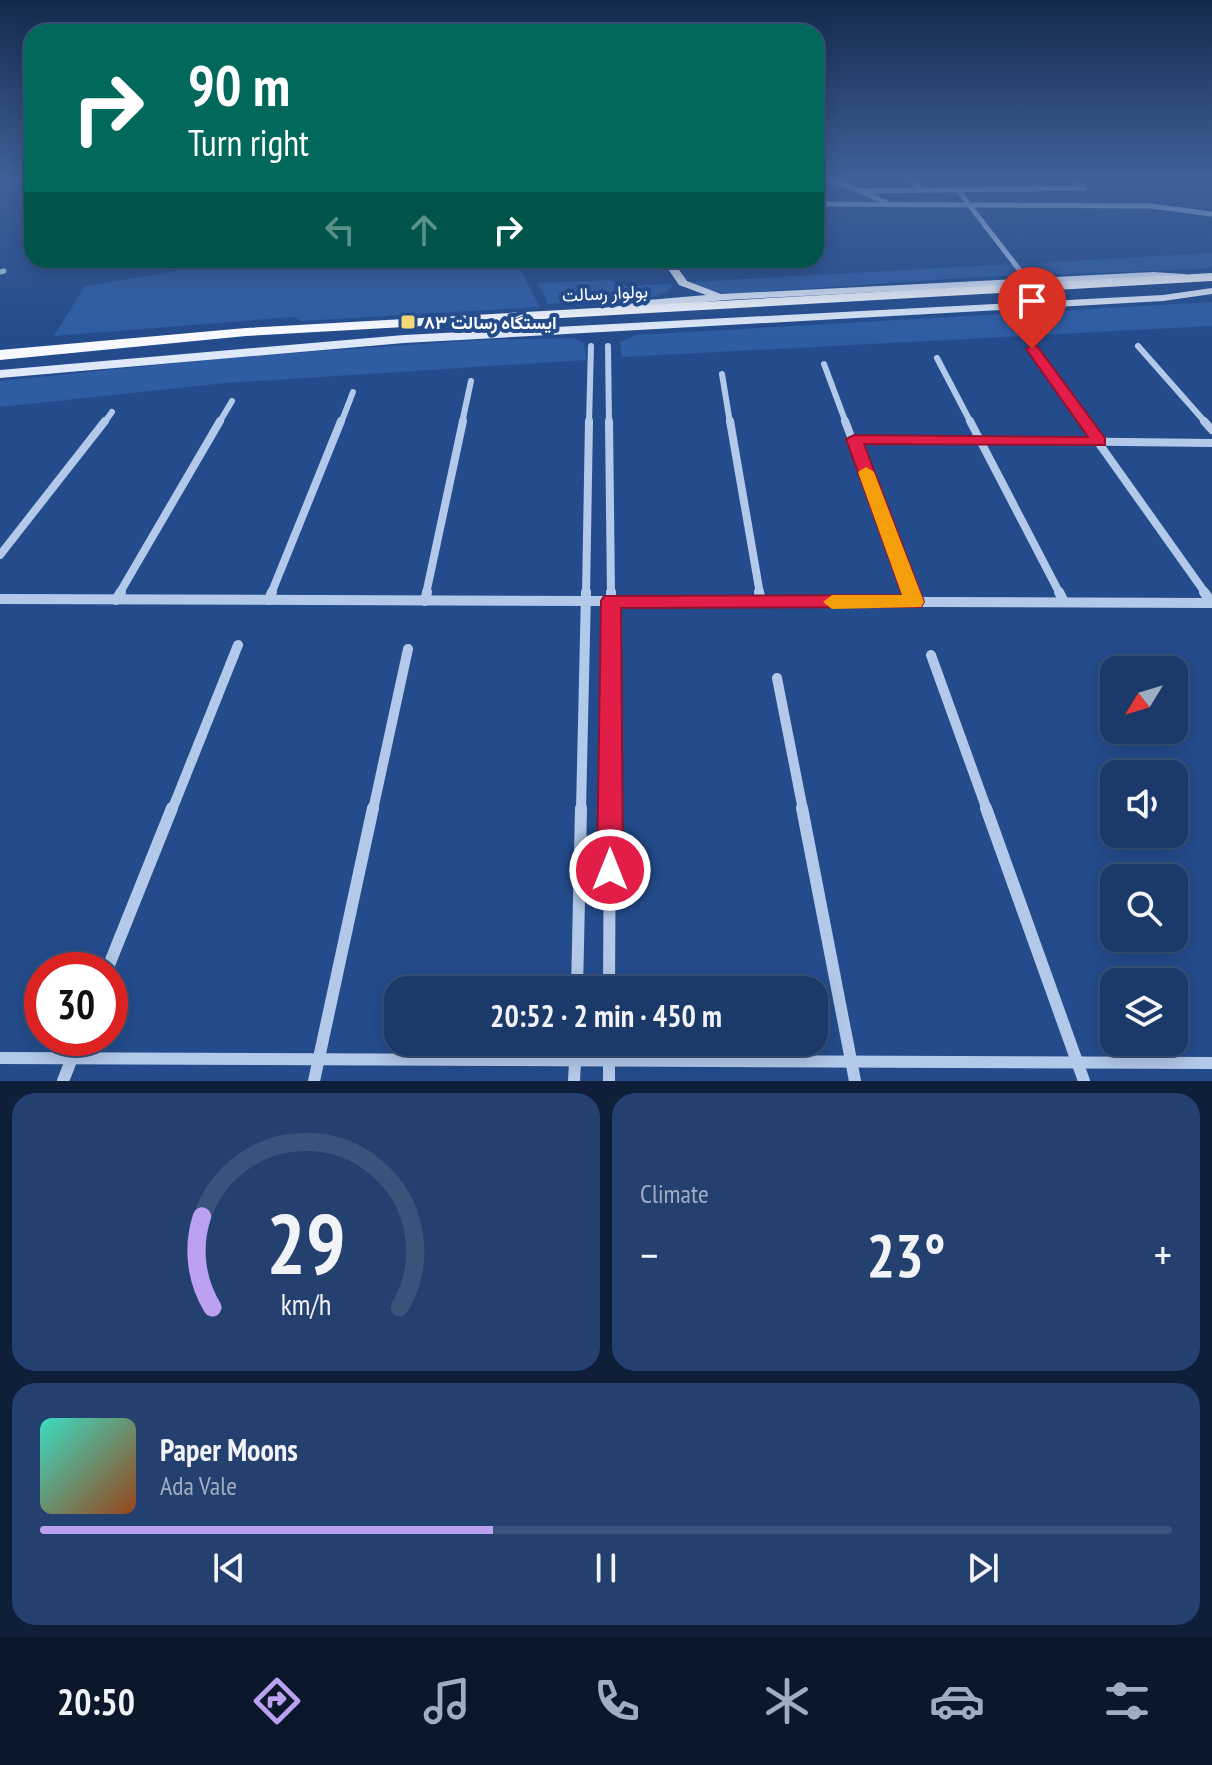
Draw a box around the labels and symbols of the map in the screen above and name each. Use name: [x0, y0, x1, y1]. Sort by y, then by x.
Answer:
pin: [998, 267, 1066, 349]
street label: بولوار رسالت: [561, 279, 649, 307]
place label: ایستگاه رسالت ۸۳: [424, 311, 557, 334]
marker: ایستگاه رسالت ۸۳: [399, 313, 417, 331]
north arrow: [1100, 656, 1188, 744]
position arrow: [568, 828, 652, 912]
speed limit sign: 30: [24, 952, 128, 1056]

